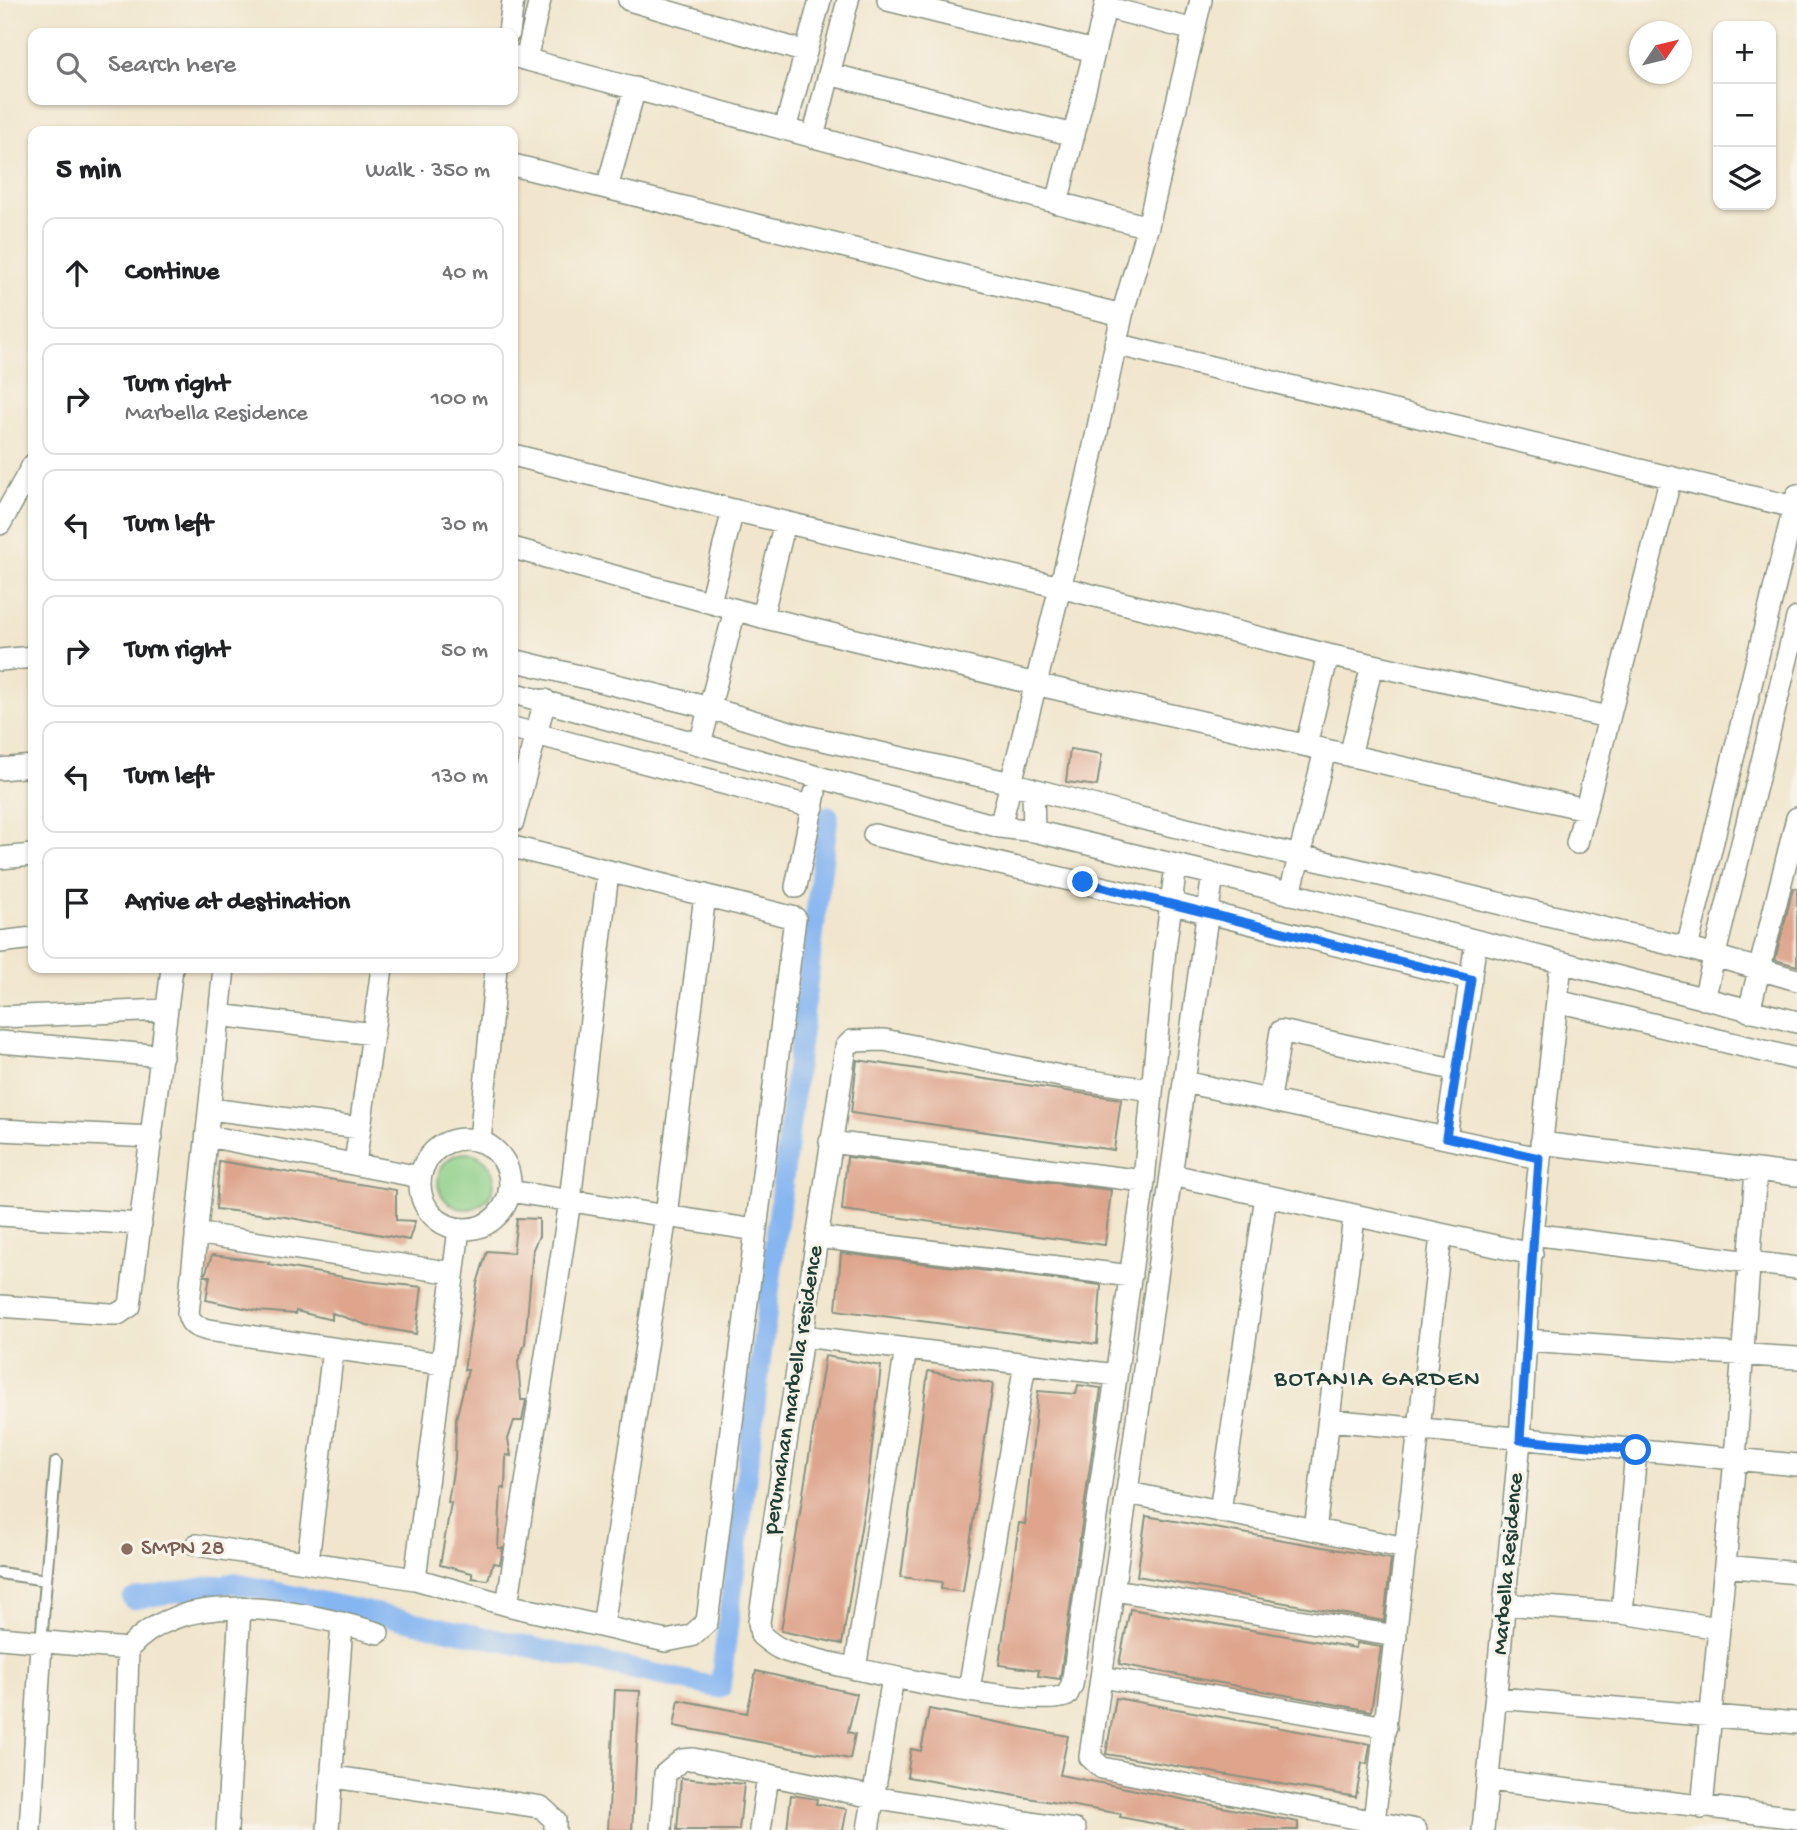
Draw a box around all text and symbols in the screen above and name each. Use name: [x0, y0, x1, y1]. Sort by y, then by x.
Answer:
north arrow: [1629, 21, 1692, 84]
map controls: [1713, 21, 1776, 210]
button: +: [1713, 21, 1776, 84]
search box: [28, 28, 518, 105]
icon: search: [52, 48, 90, 86]
text: Search here: [108, 51, 236, 82]
button: −: [1713, 84, 1776, 147]
button: layers: [1713, 147, 1776, 210]
text: 5 min: [56, 154, 121, 189]
text: Walk · 350 m: [365, 158, 490, 185]
icon: ahead: [58, 254, 96, 292]
text: Continue: [125, 258, 219, 289]
text: 40 m: [442, 260, 488, 287]
text: Turn right: [125, 370, 229, 401]
icon: right: [58, 380, 96, 418]
text: 100 m: [431, 386, 488, 413]
text: Marbella Residence: [125, 401, 308, 428]
icon: left: [58, 506, 96, 544]
text: Turn left: [125, 510, 213, 541]
text: 30 m: [441, 512, 488, 539]
icon: right: [58, 632, 96, 670]
text: Turn right: [125, 636, 229, 667]
text: 50 m: [441, 638, 488, 665]
icon: left: [58, 758, 96, 796]
text: Turn left: [125, 762, 213, 793]
text: 130 m: [432, 764, 488, 791]
route end: [1067, 866, 1098, 897]
icon: arrive: [58, 884, 96, 922]
text: Arrive at destination: [125, 888, 350, 919]
street label: perumahan marbella residence: [758, 1243, 830, 1537]
district label: BOTANIA GARDEN: [1273, 1366, 1482, 1395]
route start: [1620, 1434, 1651, 1465]
street label: Marbella Residence: [1488, 1471, 1531, 1656]
place label: SMPN 28: [141, 1536, 225, 1563]
marker: SMPN 28: [119, 1541, 135, 1557]

